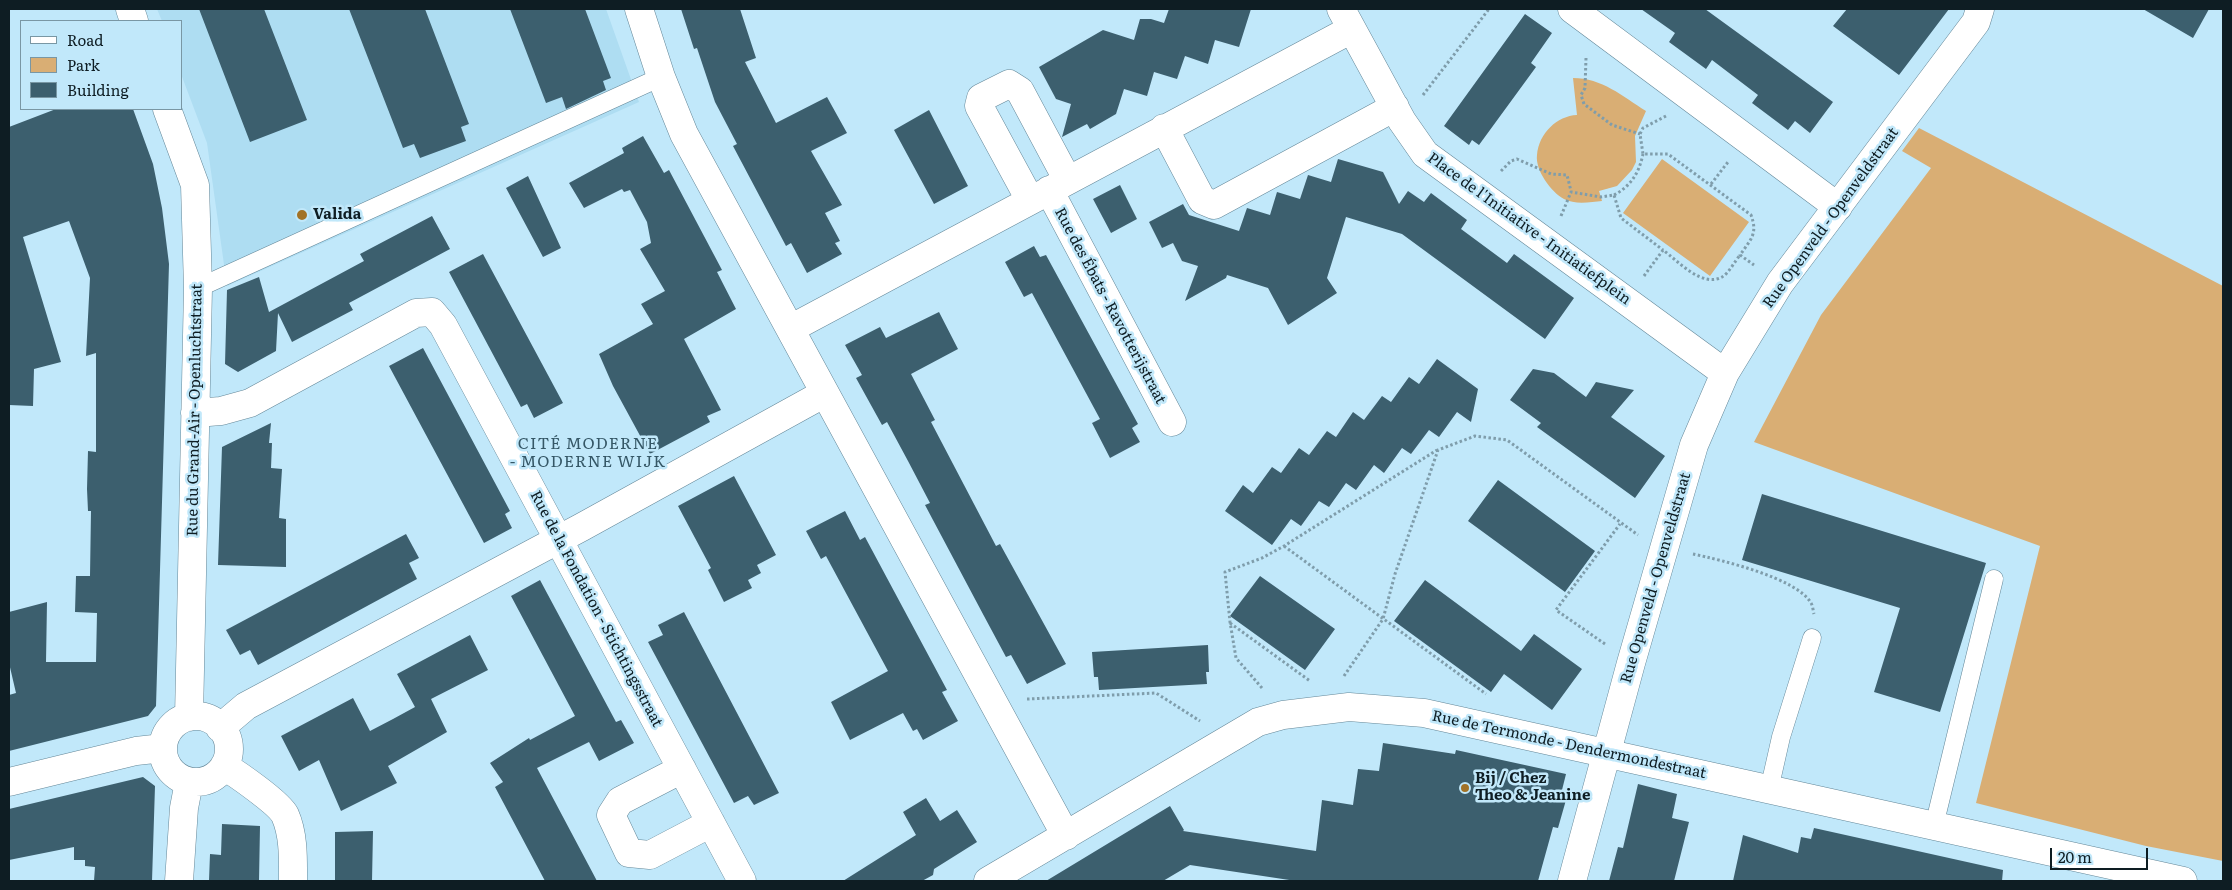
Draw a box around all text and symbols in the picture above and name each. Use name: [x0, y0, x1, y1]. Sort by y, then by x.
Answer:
legend: [20, 20, 182, 110]
text: Road: [67, 28, 103, 51]
text: Park: [67, 53, 100, 76]
text: Building: [67, 78, 129, 101]
street label: Rue Openveld - Openveldstraat: [1759, 124, 1903, 312]
street label: Place de l'Initiative - Initiatiefplein: [1424, 149, 1634, 309]
street label: Rue des Ébats - Ravotterijstraat: [1050, 205, 1170, 407]
place label: Valida: [313, 206, 361, 224]
marker: Valida: [295, 208, 309, 222]
street label: Rue du Grand-Air - Openluchtstraat: [184, 283, 206, 537]
district label: CITÉ MODERNE - MODERNE WIJK: [508, 434, 668, 472]
street label: Rue Openveld - Openveldstraat: [1617, 470, 1695, 686]
street label: Rue de la Fondation - Stichtingsstraat: [526, 488, 666, 730]
street label: Rue de Termonde - Dendermondestraat: [1430, 707, 1708, 783]
place label: Bij / Chez Theo & Jeanine: [1475, 770, 1590, 805]
marker: Bij / Chez Theo & Jeanine: [1459, 782, 1471, 794]
scale bar: [2052, 838, 2150, 870]
text: 20 m: [2058, 845, 2092, 868]

